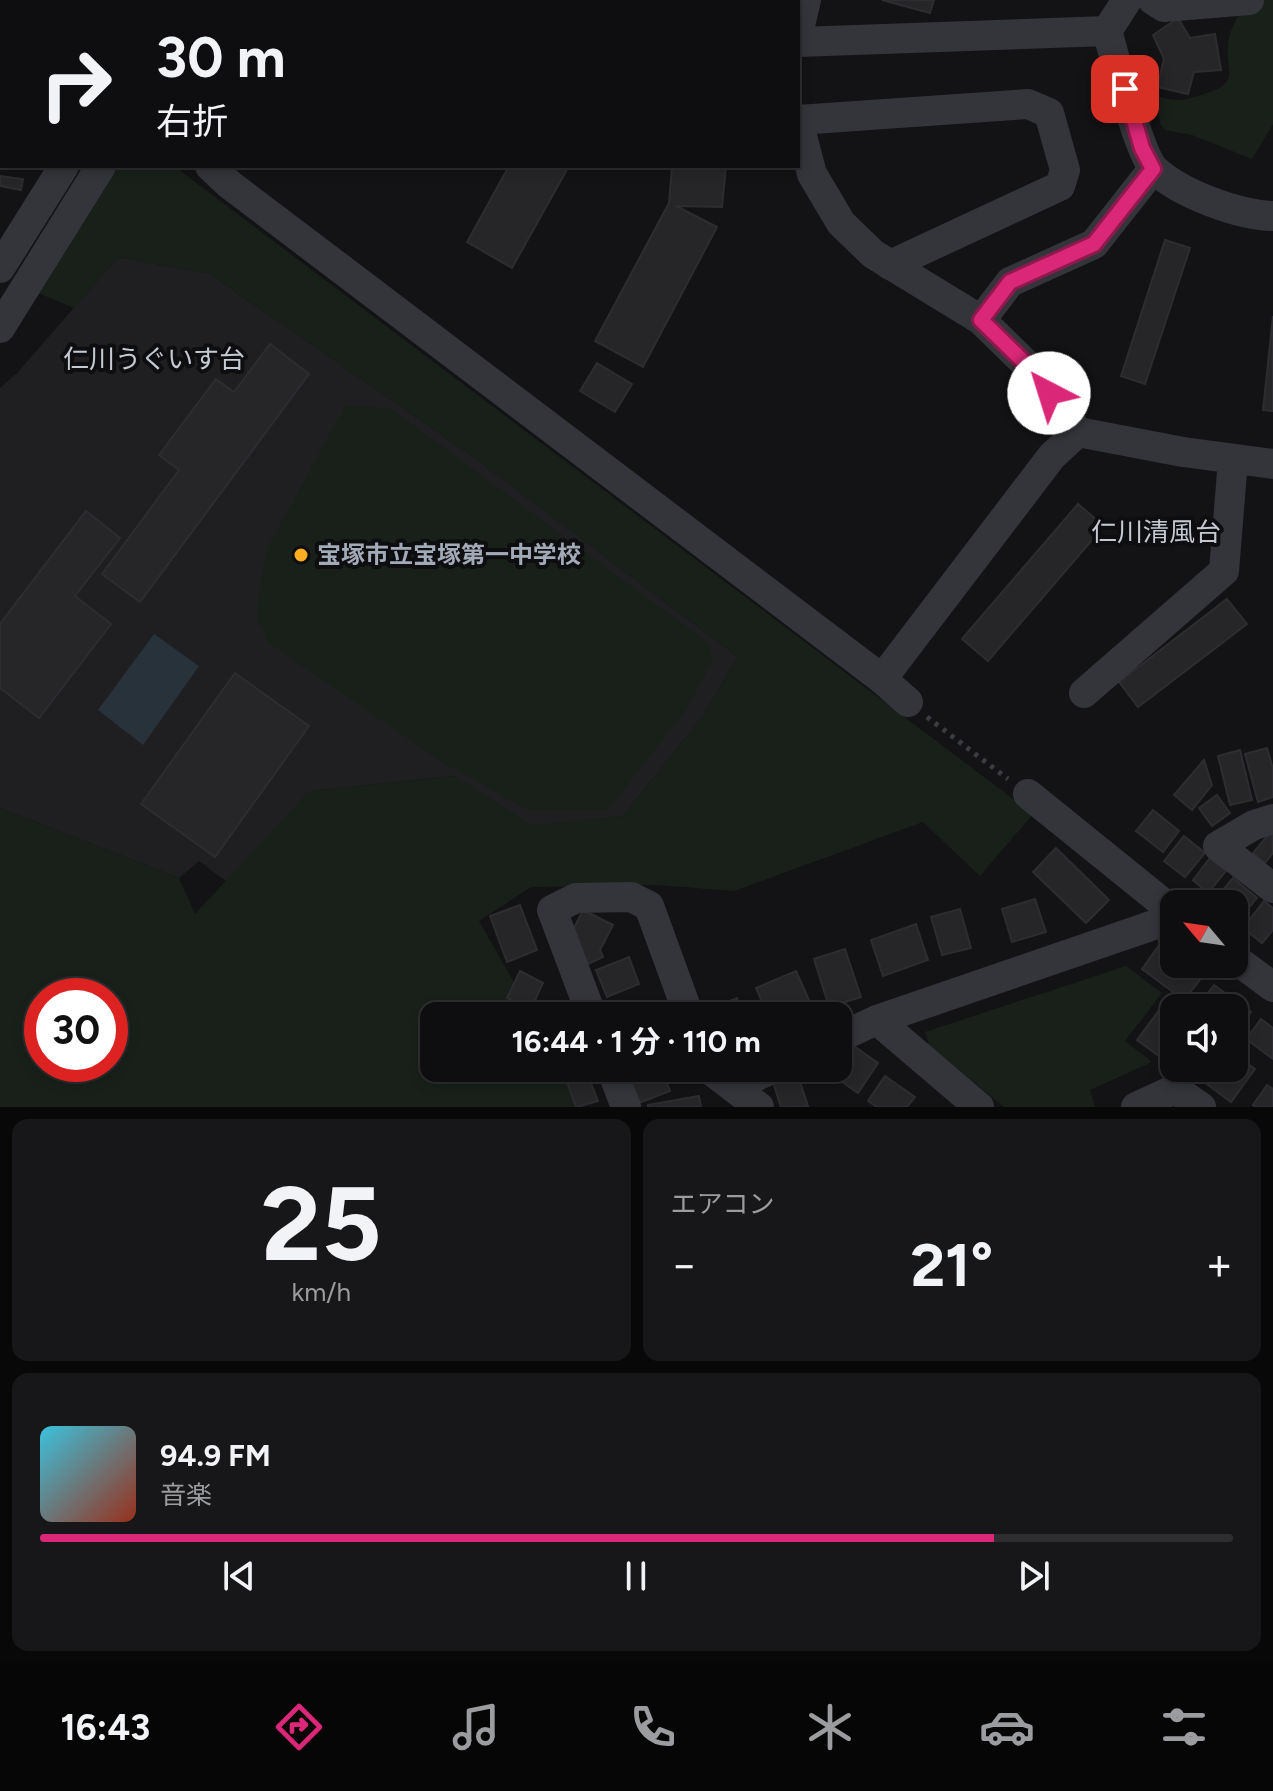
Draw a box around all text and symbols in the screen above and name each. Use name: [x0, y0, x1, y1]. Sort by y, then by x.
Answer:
text: 30 m: [156, 24, 286, 91]
icon: right: [24, 32, 128, 136]
pin: [1091, 55, 1159, 123]
icon: arrive: [1103, 67, 1147, 111]
text: 右折: [156, 100, 228, 143]
district label: 仁川うぐいす台: [63, 343, 245, 375]
position arrow: [1007, 351, 1091, 435]
district label: 仁川清風台: [1091, 516, 1221, 548]
place label: 宝塚市立宝塚第一中学校: [317, 540, 581, 569]
marker: 宝塚市立宝塚第一中学校: [292, 546, 310, 564]
north arrow: [1160, 890, 1248, 978]
map controls: [1160, 890, 1248, 1082]
speed limit sign: 30: [24, 978, 128, 1082]
button: sound: [1160, 994, 1248, 1082]
text: 16:44 · 1 分 · 110 m: [511, 1023, 761, 1060]
text: 25: [261, 1161, 382, 1286]
text: エアコン: [671, 1188, 775, 1220]
text: 21°: [910, 1229, 993, 1301]
text: −: [671, 1238, 698, 1291]
text: +: [1206, 1238, 1233, 1291]
text: km/h: [292, 1276, 351, 1308]
text: 94.9 FM: [160, 1437, 271, 1474]
text: 音楽: [160, 1479, 212, 1511]
icon: previous: [217, 1554, 261, 1598]
icon: pause: [614, 1554, 658, 1598]
icon: next: [1012, 1554, 1056, 1598]
icon: directions: [271, 1699, 327, 1755]
icon: music: [448, 1699, 504, 1755]
icon: phone: [625, 1699, 681, 1755]
icon: climate: [802, 1699, 858, 1755]
icon: car: [979, 1699, 1035, 1755]
icon: filters: [1156, 1699, 1212, 1755]
text: 16:43: [61, 1706, 150, 1749]

